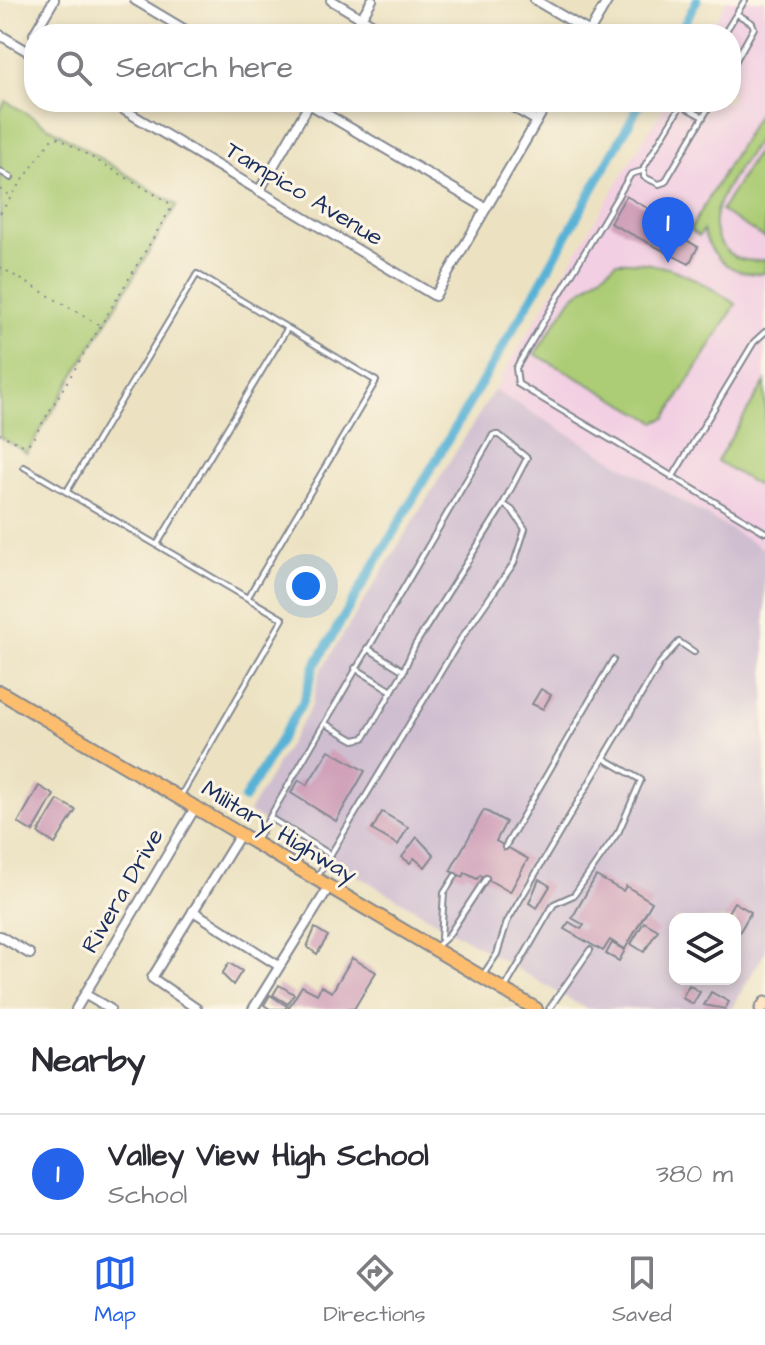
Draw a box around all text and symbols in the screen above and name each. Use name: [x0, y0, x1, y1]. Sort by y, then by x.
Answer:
search box: [24, 24, 741, 112]
icon: search: [52, 46, 96, 90]
text: Search here: [116, 47, 293, 89]
street label: Tampico Avenue: [218, 133, 390, 255]
pin: 1: [642, 197, 694, 263]
your location: [286, 566, 326, 606]
street label: Military Highway: [194, 772, 363, 893]
street label: Rivera Drive: [74, 822, 173, 960]
map controls: [669, 913, 741, 985]
button: layers: [669, 913, 741, 985]
text: Nearby: [32, 1037, 146, 1085]
text: Valley View High School: [108, 1135, 429, 1177]
text: 1: [56, 1156, 60, 1192]
text: 380 m: [656, 1156, 733, 1192]
text: School: [108, 1177, 187, 1213]
tab: Map: [93, 1251, 137, 1330]
tab: Directions: [323, 1251, 426, 1330]
tab: Saved: [612, 1251, 672, 1330]

